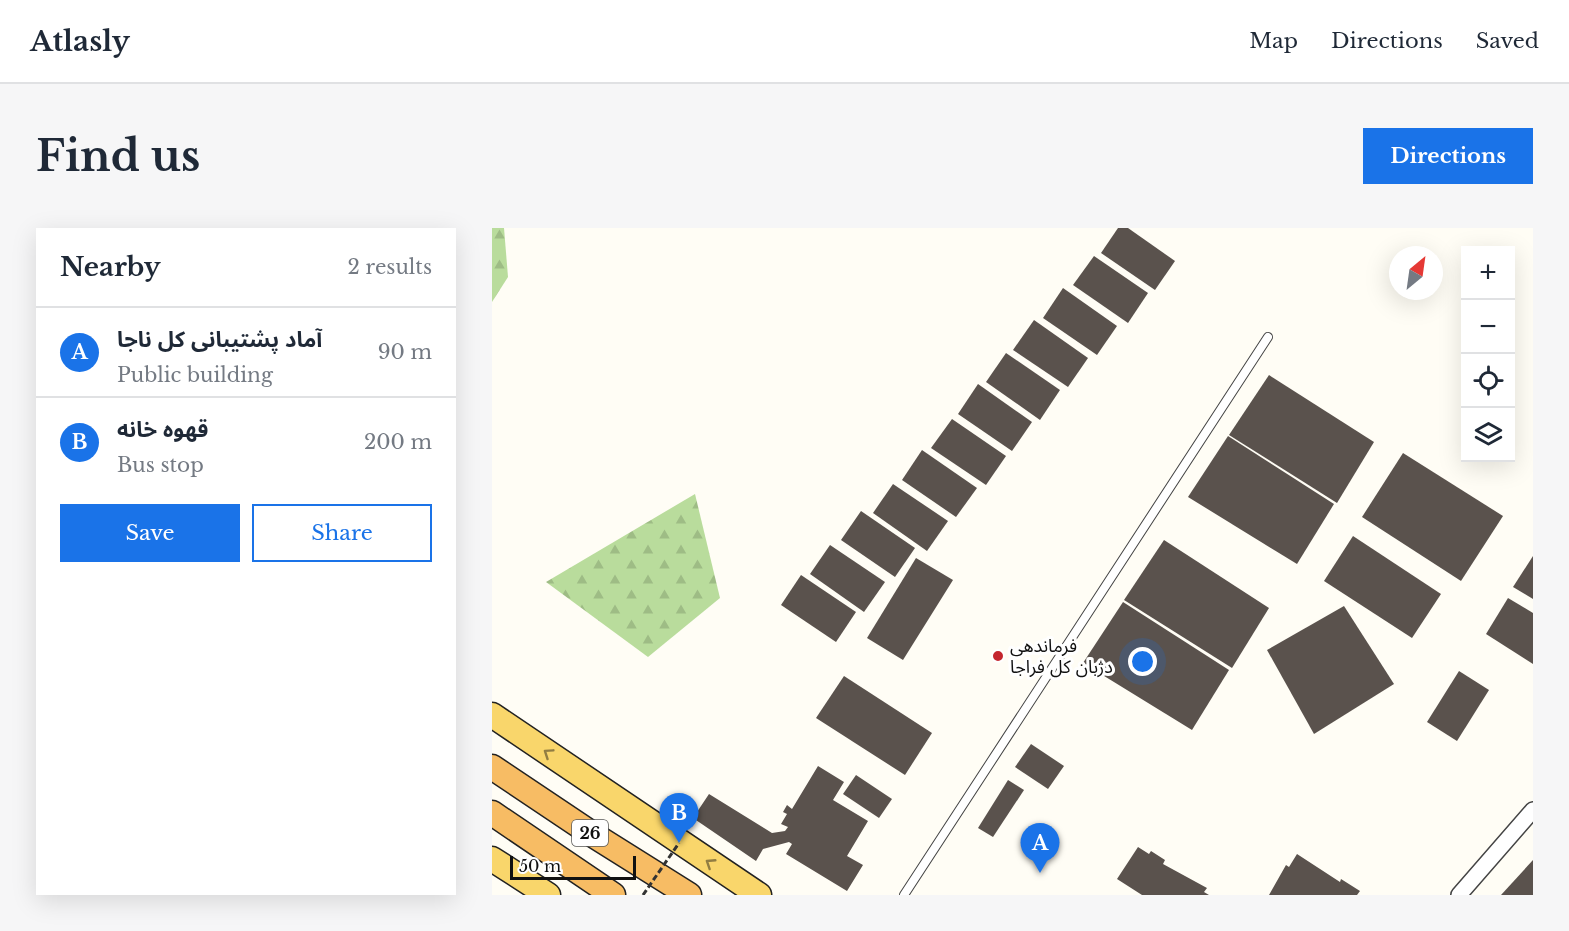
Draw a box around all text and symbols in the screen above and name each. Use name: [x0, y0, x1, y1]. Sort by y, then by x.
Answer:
text: Atlasly: [30, 24, 130, 59]
text: Map: [1249, 28, 1298, 54]
text: Directions: [1331, 28, 1443, 54]
text: Saved: [1476, 28, 1539, 54]
button: Directions: [1363, 128, 1533, 184]
text: Find us: [36, 130, 200, 182]
north arrow: [1389, 246, 1443, 300]
map controls: [1461, 246, 1515, 462]
button: +: [1461, 246, 1515, 300]
text: Nearby: [60, 251, 161, 283]
text: 2 results: [348, 255, 432, 279]
button: −: [1461, 300, 1515, 354]
text: آماد پشتیبانی کل ناجا: [117, 326, 322, 353]
text: A: [71, 340, 88, 364]
text: 90 m: [378, 340, 432, 364]
button: locate: [1461, 354, 1515, 408]
text: Public building: [117, 363, 273, 387]
button: layers: [1461, 408, 1515, 462]
text: قهوه خانه: [117, 416, 208, 443]
text: B: [72, 430, 87, 454]
text: 200 m: [364, 430, 432, 454]
text: Bus stop: [117, 453, 204, 477]
button: Save: [60, 504, 240, 562]
button: Share: [252, 504, 432, 562]
place label: فرماندهی دژبان کل فراجا: [1010, 635, 1113, 678]
your location: [1128, 647, 1157, 676]
marker: فرماندهی دژبان کل فراجا: [991, 649, 1005, 663]
one-way arrow: [544, 749, 555, 760]
pin: B: [660, 794, 699, 843]
road number: 26: [572, 820, 608, 846]
pin: A: [1020, 824, 1060, 873]
scale bar: [510, 853, 636, 880]
text: 50 m: [519, 856, 561, 876]
one-way arrow: [706, 859, 717, 870]

